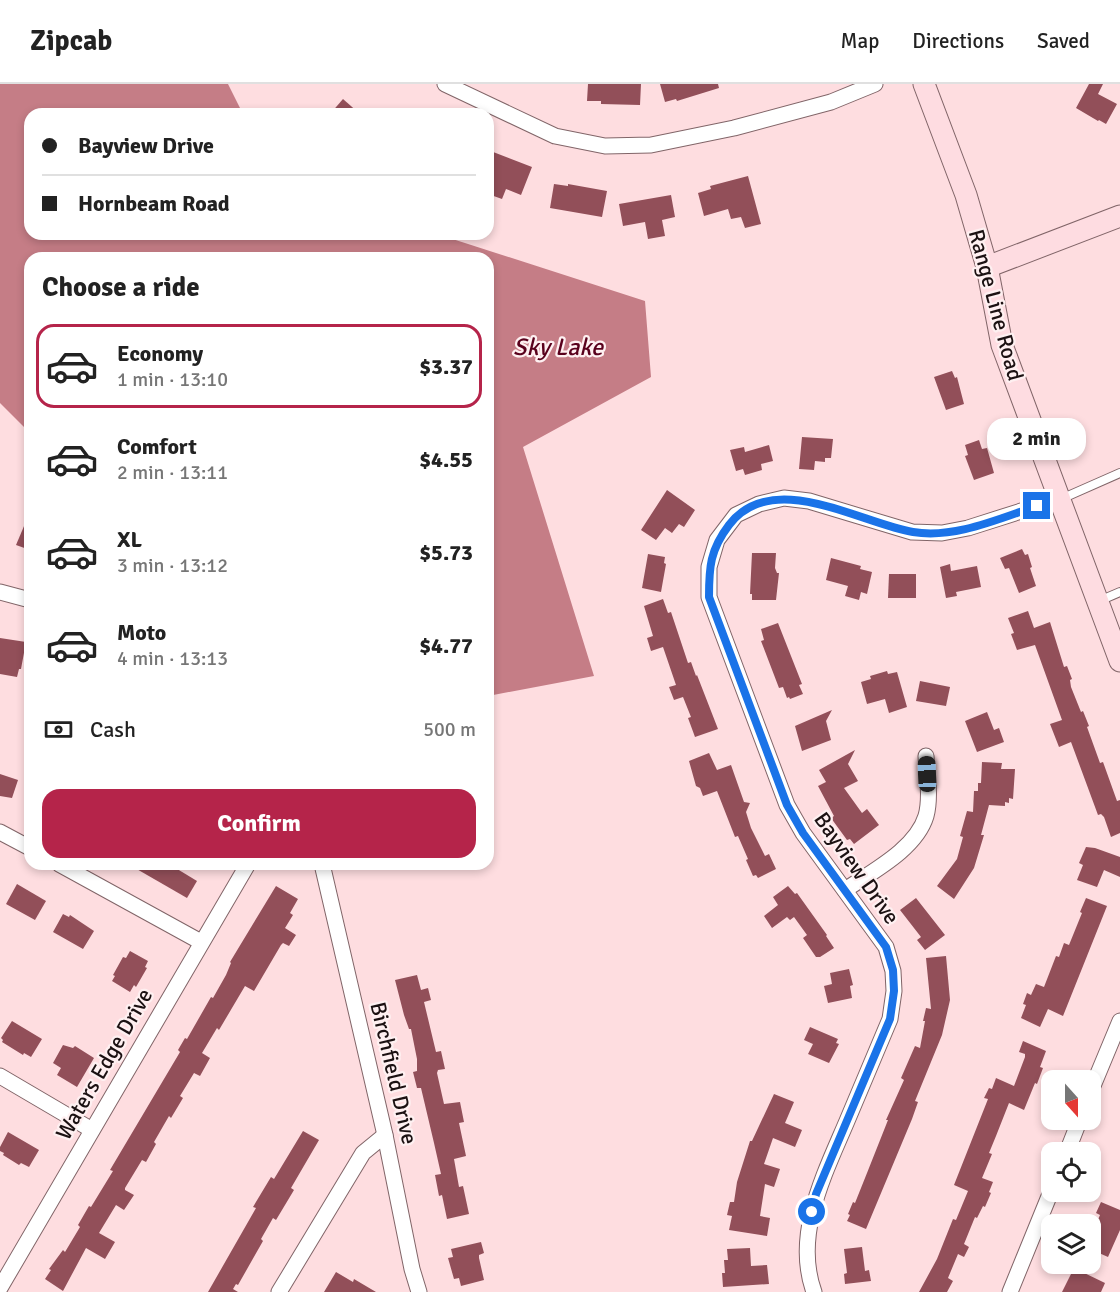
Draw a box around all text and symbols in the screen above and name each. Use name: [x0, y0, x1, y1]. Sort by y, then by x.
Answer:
text: Zipcab: [30, 24, 112, 58]
text: Map: [841, 28, 879, 54]
text: Directions: [912, 28, 1004, 54]
text: Saved: [1037, 28, 1090, 54]
text: Bayview Drive: [78, 132, 214, 159]
text: Hornbeam Road: [78, 190, 230, 217]
street label: Range Line Road: [963, 226, 1029, 384]
text: Choose a ride: [42, 271, 200, 304]
water label: Sky Lake: [513, 332, 604, 362]
icon: car: [45, 339, 99, 393]
text: Economy: [117, 340, 203, 367]
text: $3.37: [419, 353, 473, 380]
text: 1 min · 13:10: [117, 367, 228, 392]
callout: 2 min: [988, 419, 1086, 461]
text: 2 min: [1012, 426, 1061, 451]
icon: car: [45, 432, 99, 486]
text: Comfort: [117, 433, 197, 460]
text: $4.55: [419, 446, 473, 473]
text: 2 min · 13:11: [117, 460, 228, 485]
route end: [1023, 492, 1050, 519]
icon: car: [45, 525, 99, 579]
text: XL: [117, 526, 142, 553]
text: $5.73: [419, 539, 473, 566]
text: 3 min · 13:12: [117, 553, 228, 578]
icon: car: [45, 618, 99, 672]
text: Moto: [117, 619, 166, 646]
text: $4.77: [419, 632, 473, 659]
text: 4 min · 13:13: [117, 646, 228, 671]
icon: cash: [42, 713, 75, 746]
text: Cash: [90, 716, 136, 743]
text: 500 m: [423, 717, 476, 742]
car: [917, 756, 937, 792]
button: Confirm: [42, 789, 476, 858]
street label: Bayview Drive: [808, 807, 906, 929]
street label: Waters Edge Drive: [50, 983, 158, 1145]
street label: Birchfield Drive: [365, 999, 423, 1147]
north arrow: [1041, 1070, 1101, 1130]
map controls: [1041, 1070, 1101, 1274]
button: locate: [1041, 1142, 1101, 1202]
route start: [798, 1198, 825, 1225]
button: layers: [1041, 1214, 1101, 1274]

